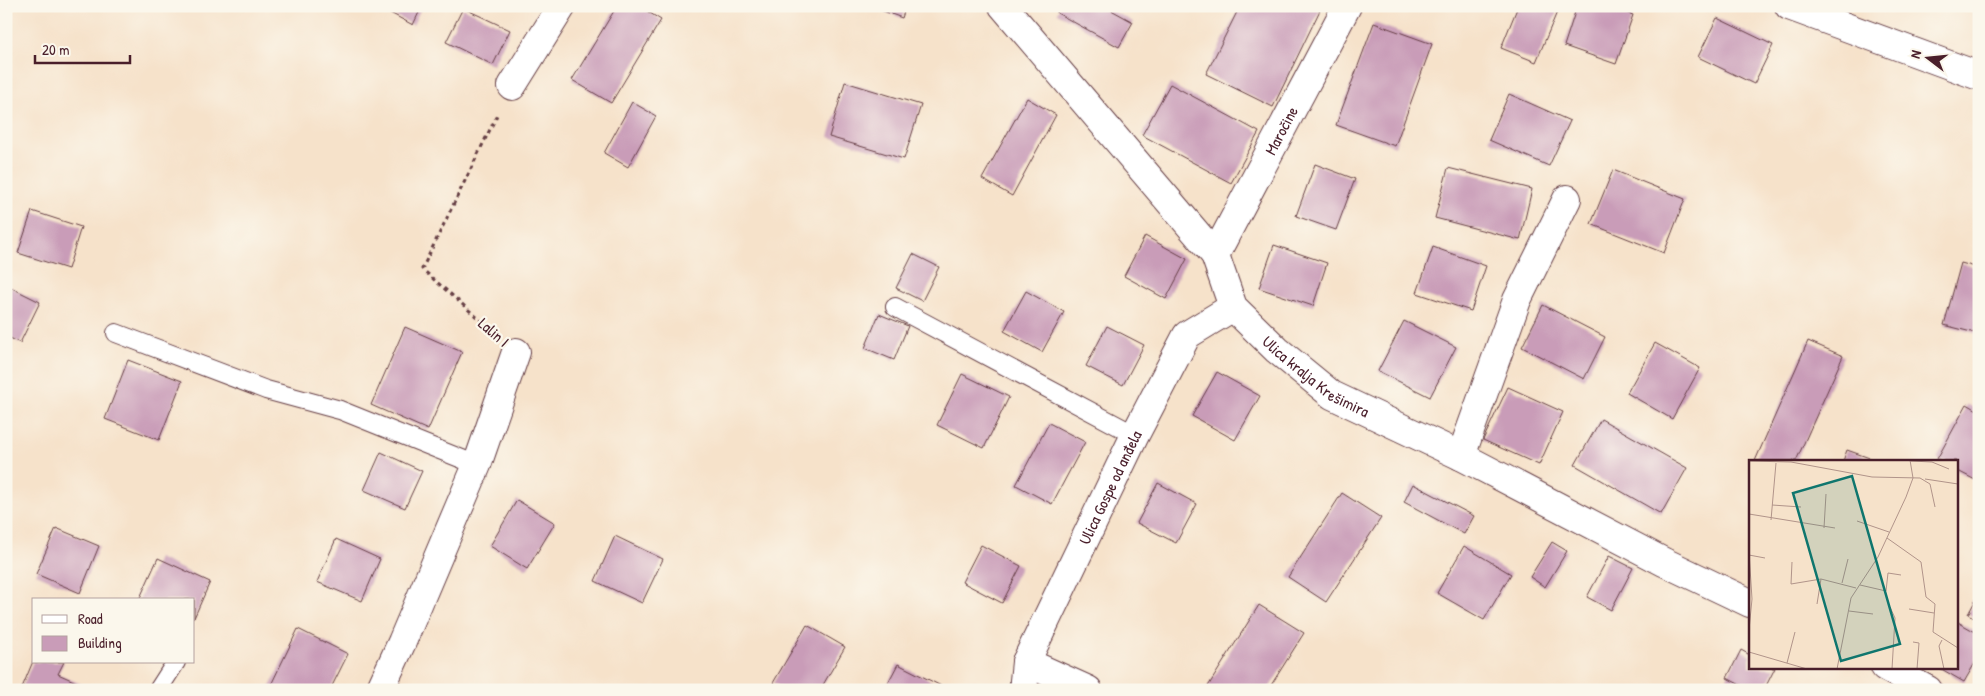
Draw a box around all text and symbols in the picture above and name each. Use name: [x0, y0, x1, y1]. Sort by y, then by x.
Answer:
scale bar: [35, 32, 130, 64]
north arrow: [1902, 32, 1952, 82]
text: 20 m: [42, 39, 69, 60]
text: N: [1905, 48, 1925, 60]
street label: Maročine: [1259, 102, 1303, 158]
street label: Lalin I: [474, 312, 514, 352]
street label: Ulica kralja Krešimira: [1258, 331, 1373, 422]
street label: Ulica Gospe od anđela: [1073, 426, 1147, 548]
inset map: [1749, 460, 1958, 668]
legend: [32, 598, 195, 664]
text: Road: [78, 608, 103, 629]
text: Building: [78, 632, 122, 653]

